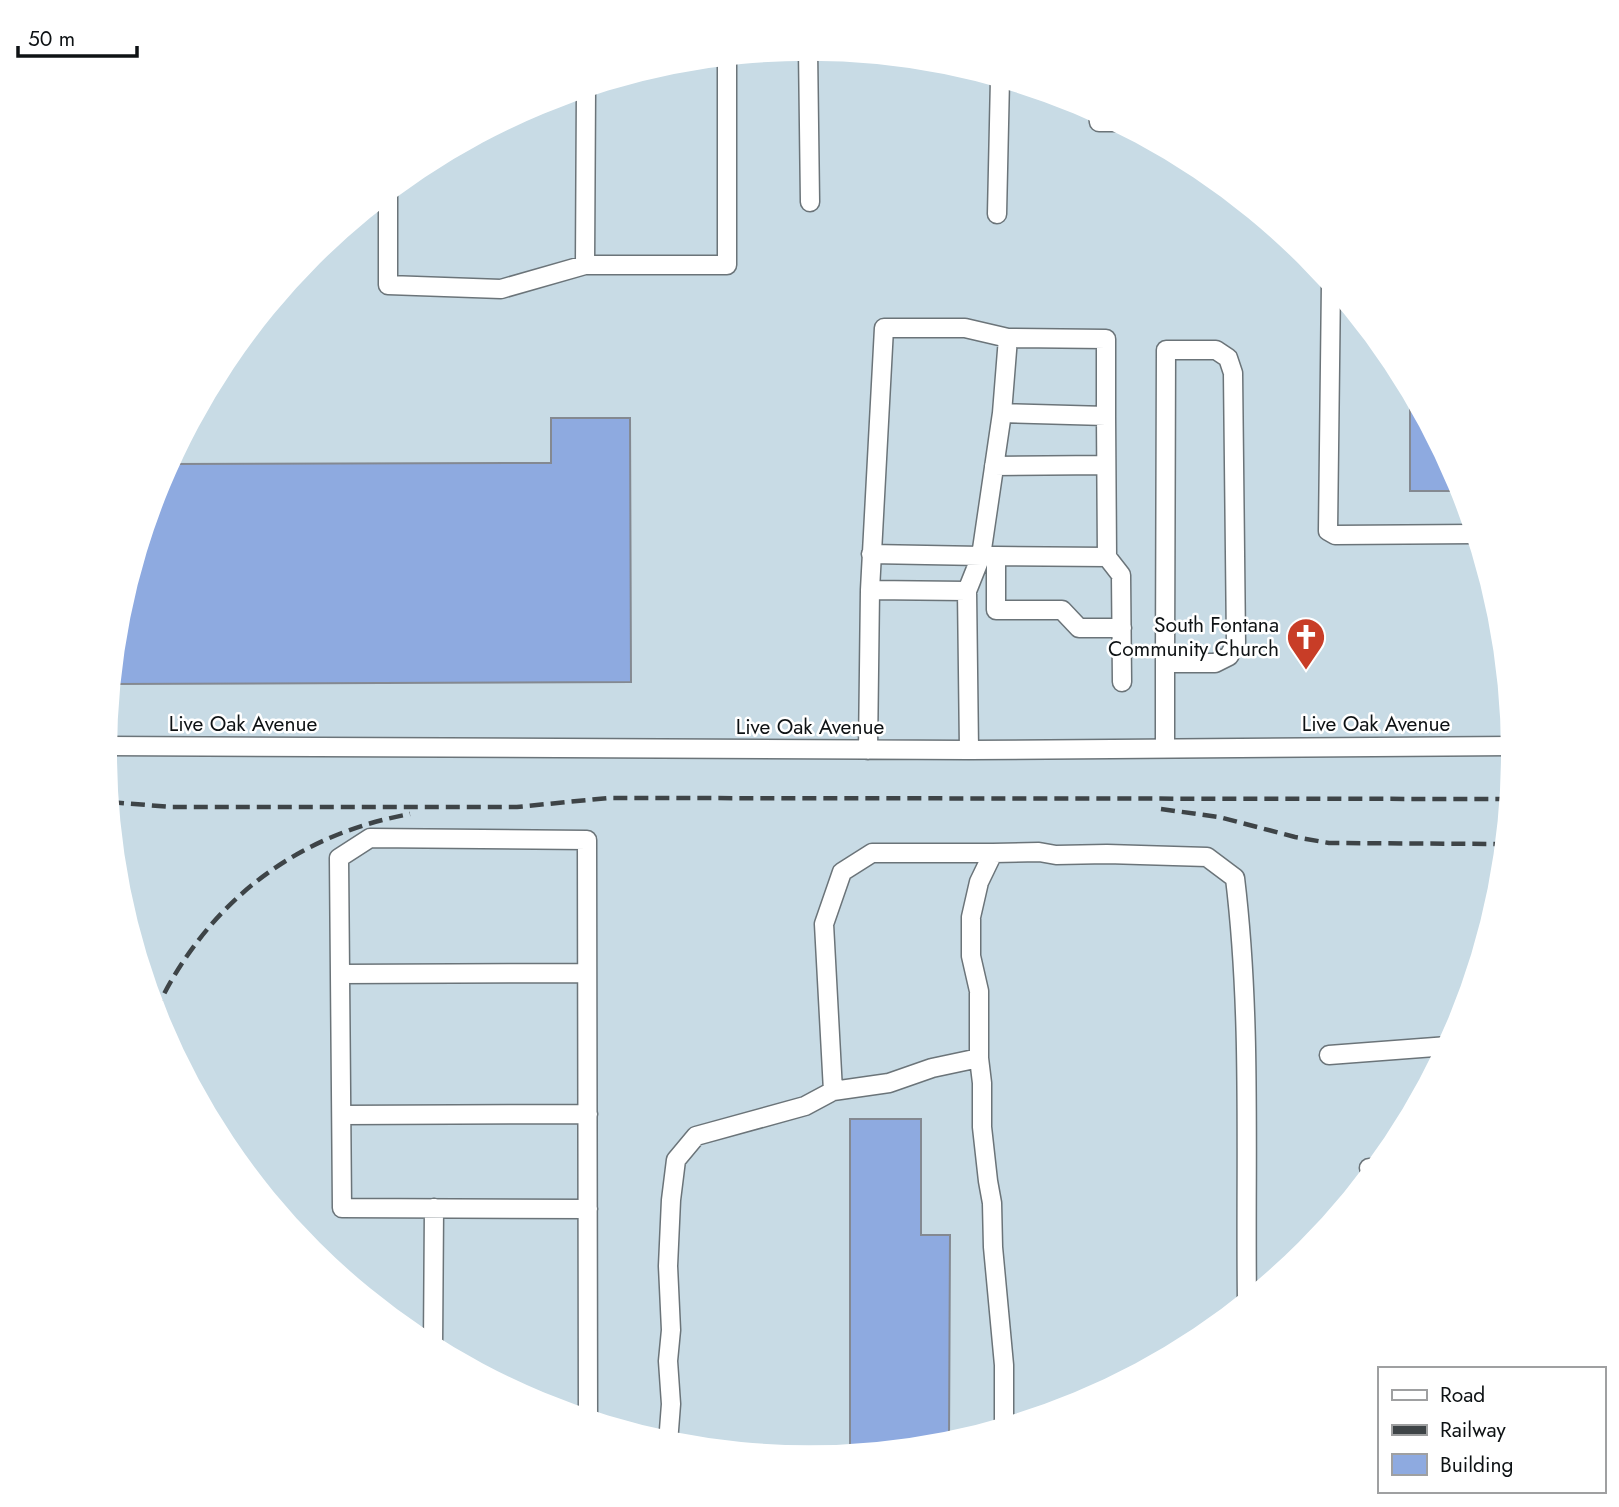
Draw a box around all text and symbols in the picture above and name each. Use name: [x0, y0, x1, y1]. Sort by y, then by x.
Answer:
scale bar: [18, 14, 136, 58]
text: 50 m: [28, 24, 75, 54]
place label: South Fontana Community Church: [1108, 610, 1279, 664]
church icon: South Fontana Community Church: [1285, 616, 1327, 671]
street label: Live Oak Avenue: [169, 709, 317, 739]
street label: Live Oak Avenue: [1302, 709, 1450, 739]
street label: Live Oak Avenue: [736, 712, 884, 742]
legend: [1378, 1367, 1605, 1493]
text: Road: [1440, 1380, 1485, 1410]
text: Railway: [1440, 1415, 1506, 1445]
text: Building: [1440, 1450, 1513, 1480]

